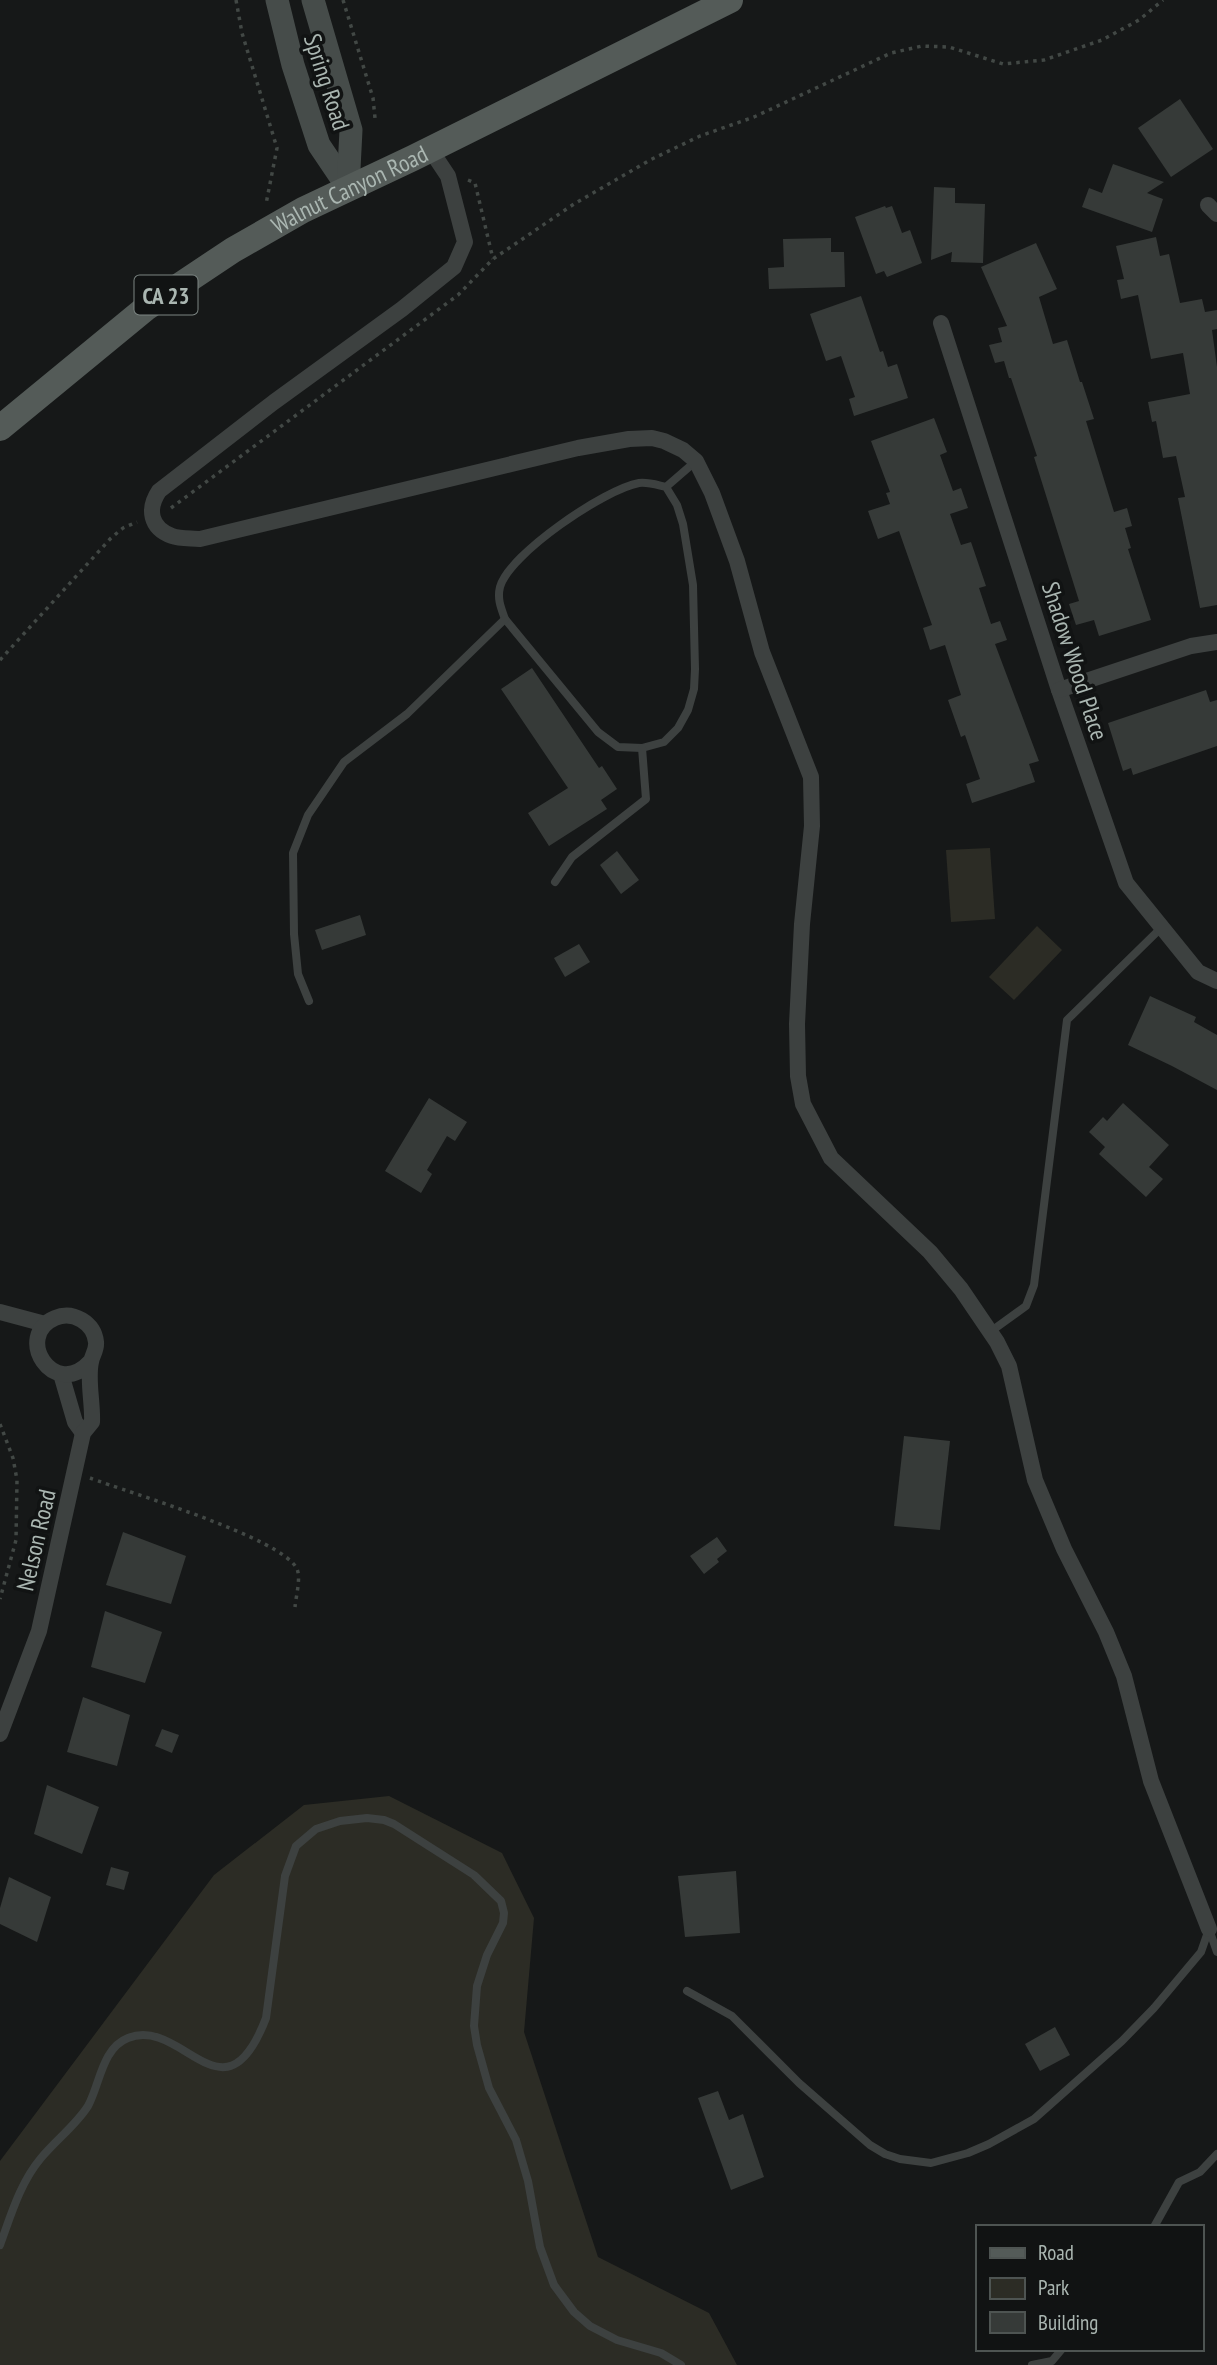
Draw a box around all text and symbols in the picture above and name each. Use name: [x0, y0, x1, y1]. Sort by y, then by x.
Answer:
street label: Spring Road: [297, 30, 357, 134]
street label: Walnut Canyon Road: [266, 138, 433, 240]
road number: CA 23: [134, 276, 198, 314]
street label: Shadow Wood Place: [1035, 578, 1115, 744]
street label: Nelson Road: [9, 1486, 63, 1594]
legend: [976, 2225, 1203, 2351]
text: Road: [1038, 2239, 1074, 2266]
text: Park: [1038, 2274, 1069, 2301]
text: Building: [1038, 2309, 1098, 2336]

